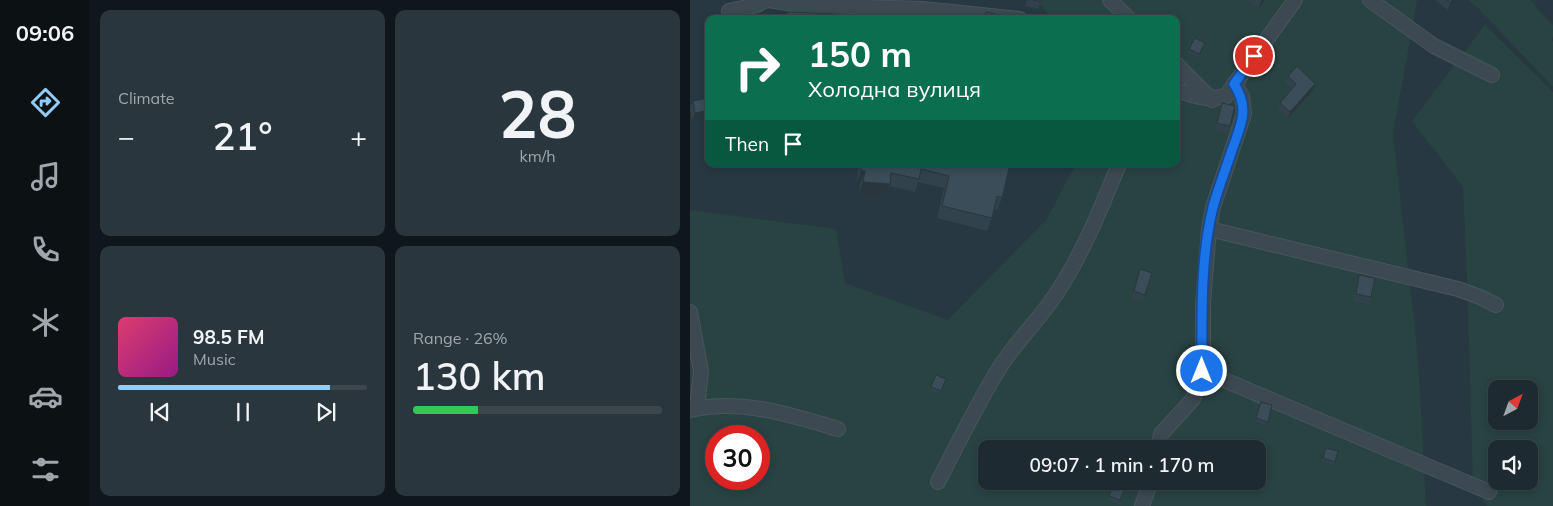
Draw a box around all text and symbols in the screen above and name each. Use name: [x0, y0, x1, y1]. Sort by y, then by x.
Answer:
text: 09:06: [16, 19, 74, 47]
text: 150 m: [808, 32, 912, 76]
icon: right: [725, 35, 790, 100]
pin: [1233, 35, 1275, 77]
icon: arrive: [1240, 42, 1268, 70]
text: 28: [498, 73, 577, 154]
text: Холодна вулиця: [808, 75, 981, 103]
icon: directions: [28, 85, 63, 120]
text: Climate: [118, 88, 174, 108]
text: 21°: [213, 112, 272, 160]
text: −: [118, 119, 135, 154]
text: +: [350, 119, 367, 154]
icon: arrive: [779, 130, 807, 158]
text: Then: [725, 132, 769, 156]
text: km/h: [519, 146, 556, 166]
icon: music: [28, 159, 63, 194]
icon: phone: [28, 232, 63, 267]
icon: climate: [28, 305, 63, 340]
text: 98.5 FM: [193, 325, 265, 349]
text: Range · 26%: [413, 328, 508, 348]
position arrow: [1175, 344, 1227, 396]
text: Music: [193, 349, 236, 369]
text: 130 km: [413, 352, 546, 400]
icon: car: [28, 379, 63, 414]
north arrow: [1488, 380, 1538, 430]
map controls: [1488, 380, 1538, 490]
icon: previous: [146, 398, 174, 426]
icon: pause: [229, 398, 257, 426]
icon: next: [312, 398, 340, 426]
speed limit sign: 30: [705, 425, 770, 490]
button: sound: [1488, 440, 1538, 490]
icon: filters: [28, 452, 63, 487]
text: 09:07 · 1 min · 170 m: [1029, 453, 1215, 477]

